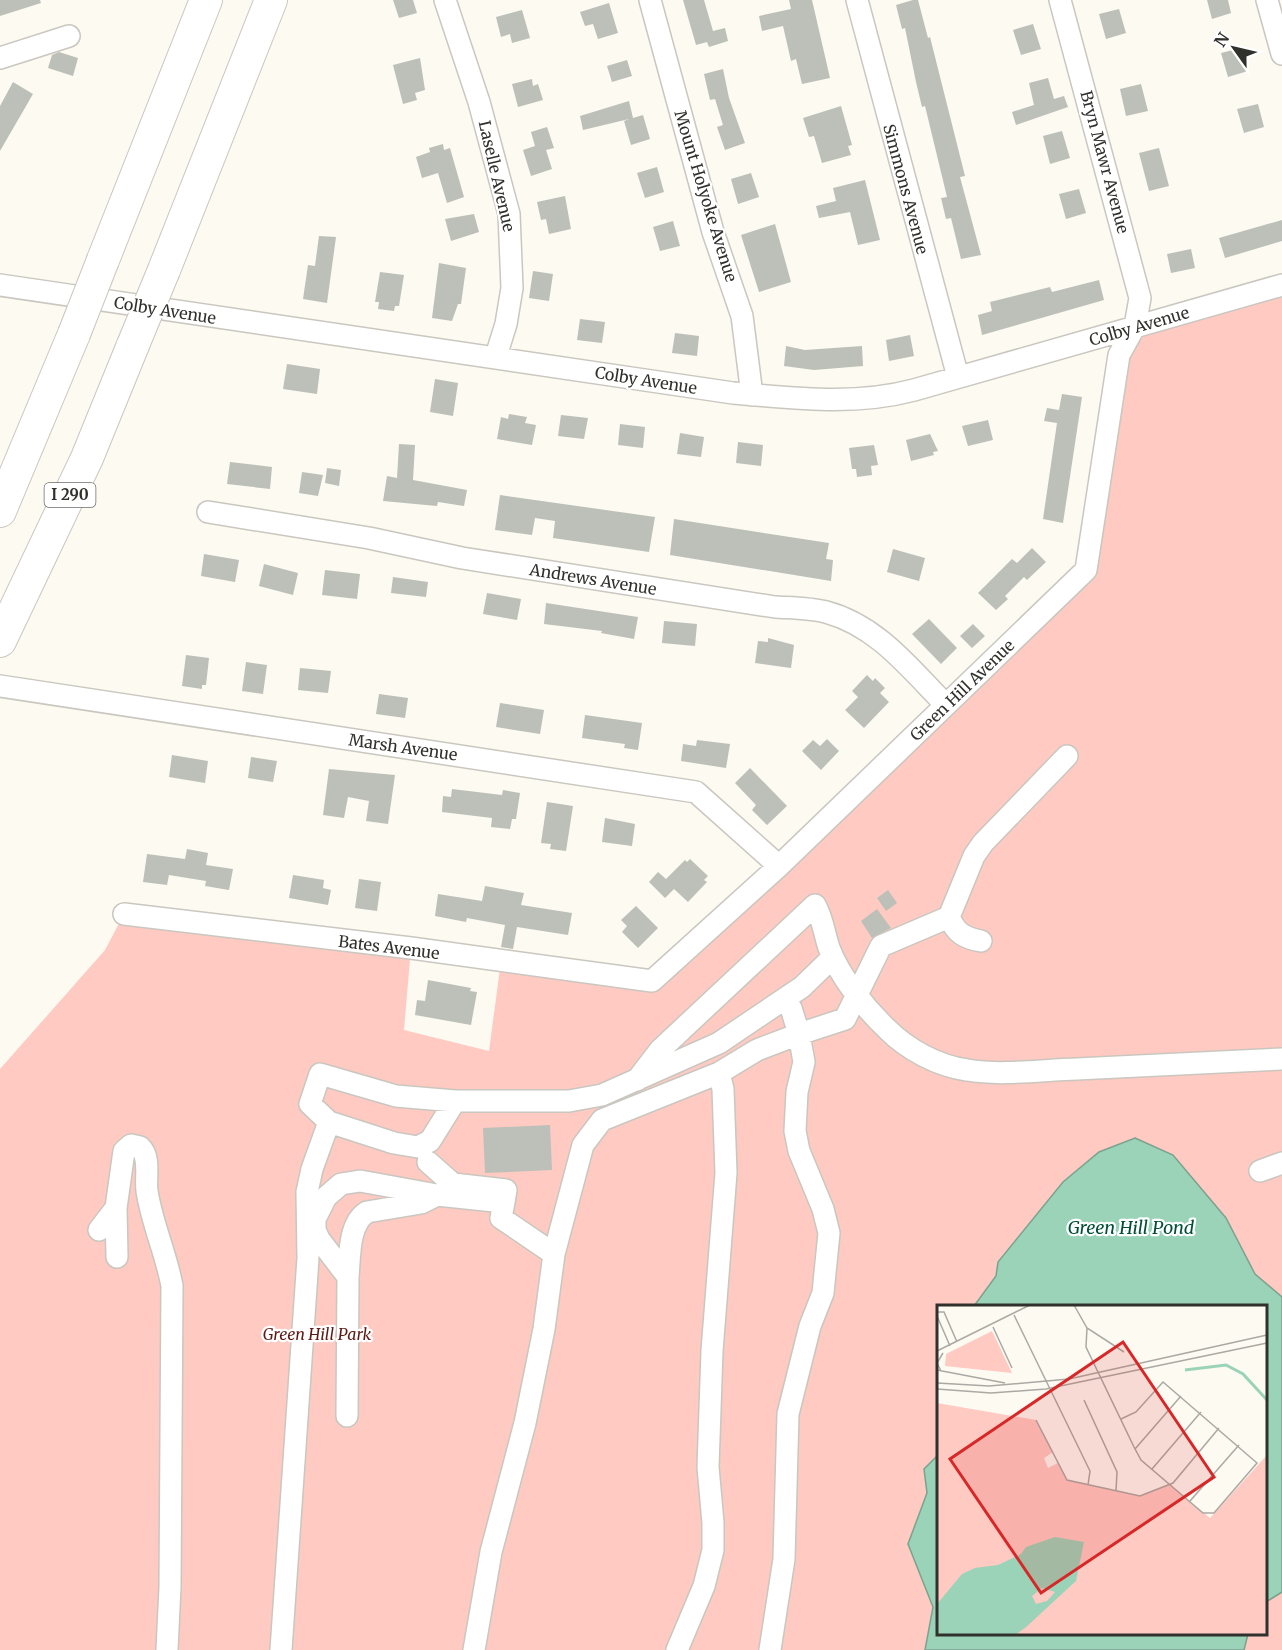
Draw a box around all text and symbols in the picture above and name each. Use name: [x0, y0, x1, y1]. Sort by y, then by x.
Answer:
north arrow: [1204, 18, 1264, 78]
text: N: [1210, 28, 1234, 50]
street label: Bryn Mawr Avenue: [1076, 88, 1134, 236]
street label: Mount Holyoke Avenue: [670, 108, 742, 284]
street label: Laselle Avenue: [474, 118, 520, 234]
street label: Simmons Avenue: [879, 122, 933, 256]
street label: Colby Avenue: [113, 292, 217, 328]
street label: Colby Avenue: [1087, 302, 1191, 350]
street label: Colby Avenue: [594, 362, 698, 398]
road number: I 290: [44, 483, 96, 507]
street label: Andrews Avenue: [527, 559, 658, 599]
street label: Green Hill Avenue: [906, 635, 1018, 745]
street label: Marsh Avenue: [347, 729, 459, 765]
street label: Bates Avenue: [337, 931, 441, 963]
water label: Green Hill Pond: [1068, 1216, 1195, 1239]
inset map: [937, 1305, 1267, 1635]
park label: Green Hill Park: [263, 1324, 372, 1344]

